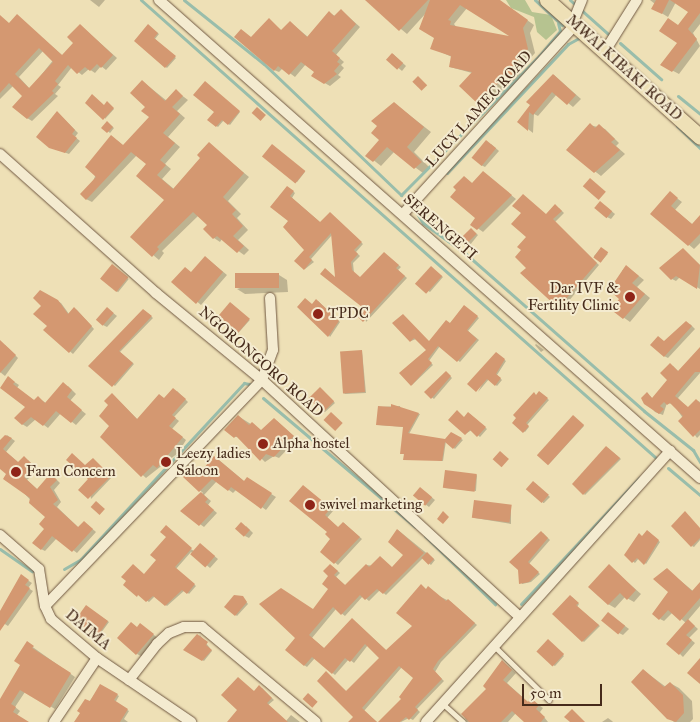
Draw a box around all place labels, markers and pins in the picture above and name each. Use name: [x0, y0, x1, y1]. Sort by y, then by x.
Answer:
place label: Dar IVF & Fertility Clinic: [528, 279, 619, 314]
marker: Dar IVF & Fertility Clinic: [623, 290, 637, 304]
place label: TPDC: [328, 305, 369, 323]
marker: TPDC: [312, 308, 324, 320]
place label: Alpha hostel: [273, 435, 350, 453]
marker: Alpha hostel: [257, 438, 269, 450]
place label: Leezy ladies Saloon: [176, 444, 250, 479]
marker: Leezy ladies Saloon: [160, 456, 172, 468]
place label: Farm Concern: [26, 463, 116, 481]
marker: Farm Concern: [10, 466, 22, 478]
place label: swivel marketing: [320, 496, 422, 514]
marker: swivel marketing: [304, 499, 316, 511]

